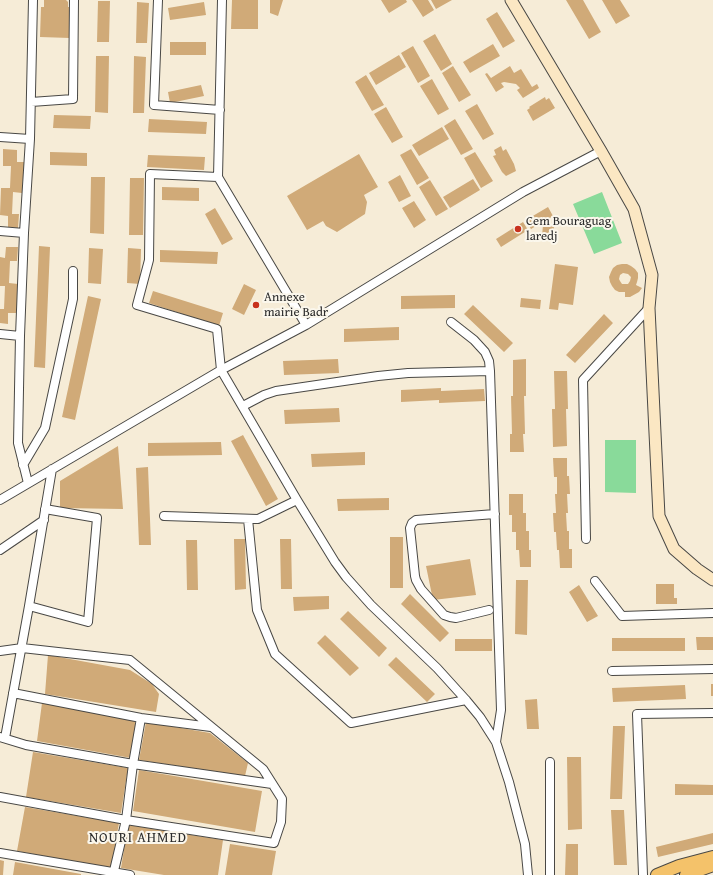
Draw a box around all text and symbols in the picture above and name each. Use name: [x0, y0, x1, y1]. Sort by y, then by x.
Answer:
place label: Cem Bouraguag laredj: [526, 214, 611, 245]
marker: Cem Bouraguag laredj: [513, 224, 523, 234]
place label: Annexe mairie Badr: [264, 290, 328, 321]
marker: Annexe mairie Badr: [251, 300, 261, 310]
district label: NOURI AHMED: [89, 830, 187, 846]

